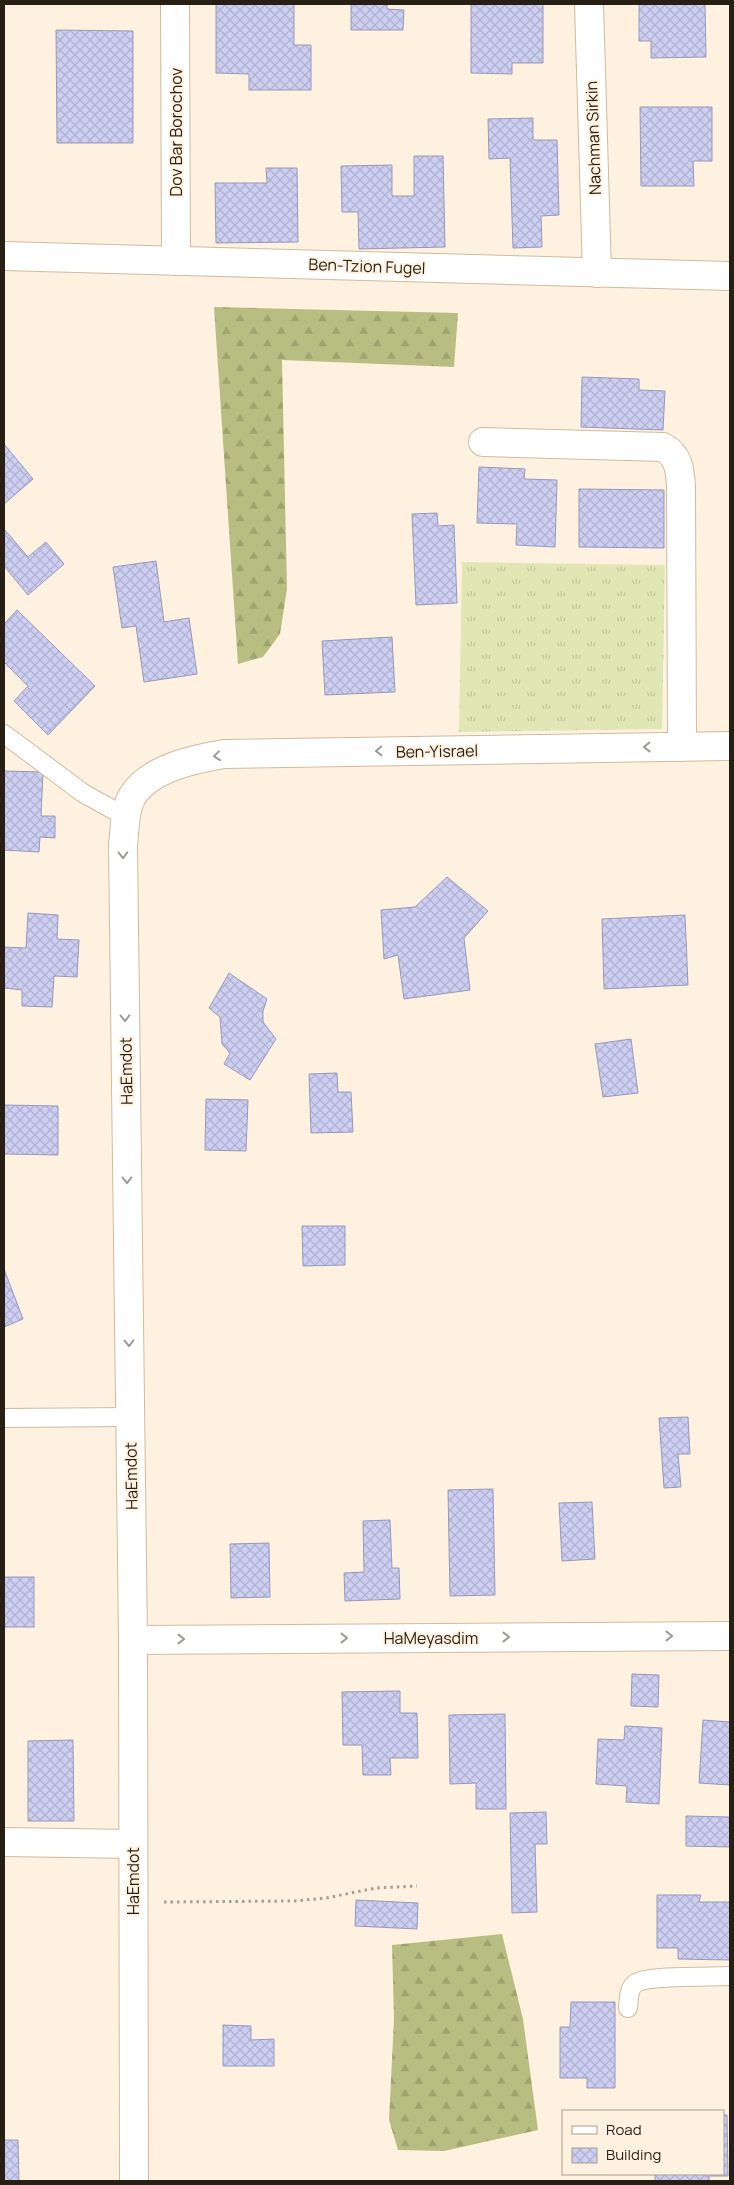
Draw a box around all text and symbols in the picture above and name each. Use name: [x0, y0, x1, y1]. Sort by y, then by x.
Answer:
street label: Dov Bar Borochov: [165, 68, 187, 196]
street label: Nachman Sirkin: [580, 81, 606, 195]
street label: Ben-Tzion Fugel: [308, 253, 426, 279]
street label: Ben-Yisrael: [396, 739, 478, 763]
one-way arrow: [642, 742, 650, 752]
one-way arrow: [375, 746, 383, 757]
one-way arrow: [212, 750, 221, 760]
one-way arrow: [118, 852, 128, 860]
one-way arrow: [120, 1014, 130, 1022]
street label: HaEmdot: [114, 1037, 138, 1105]
one-way arrow: [122, 1177, 132, 1185]
one-way arrow: [124, 1340, 134, 1347]
street label: HaEmdot: [119, 1442, 143, 1510]
street label: HaMeyasdim: [384, 1627, 478, 1649]
one-way arrow: [666, 1631, 673, 1641]
one-way arrow: [503, 1632, 511, 1642]
one-way arrow: [340, 1633, 348, 1643]
one-way arrow: [178, 1634, 186, 1644]
street label: HaEmdot: [122, 1847, 144, 1915]
legend: [562, 2110, 724, 2175]
text: Road: [606, 2119, 642, 2140]
text: Building: [606, 2144, 661, 2165]

